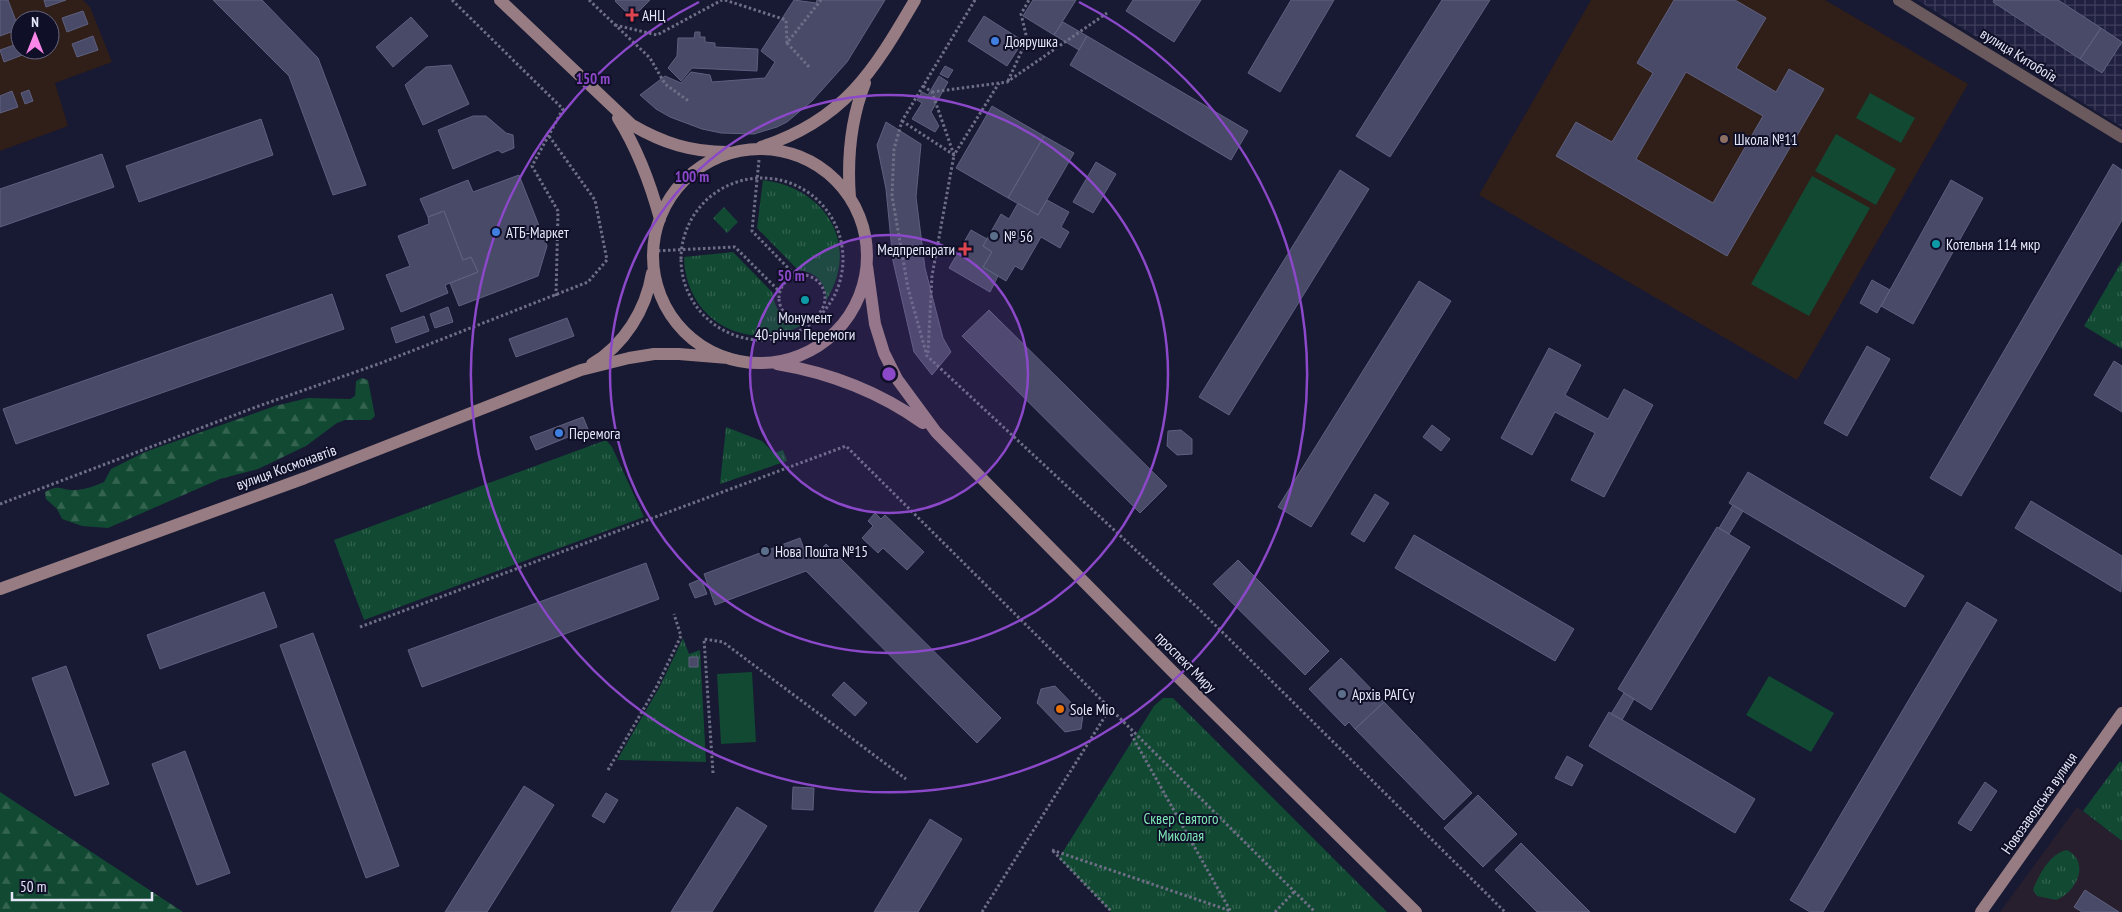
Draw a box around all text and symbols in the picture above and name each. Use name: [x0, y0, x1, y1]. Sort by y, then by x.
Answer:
place label: АНЦ: [642, 6, 665, 25]
marker: АНЦ: [626, 9, 638, 21]
north arrow: [10, 10, 60, 60]
text: N: [31, 13, 39, 31]
street label: вулиця Китобоїв: [1977, 24, 2061, 86]
place label: Доярушка: [1005, 32, 1058, 51]
marker: Доярушка: [989, 35, 1001, 47]
text: 150 m: [576, 69, 610, 88]
place label: Школа №11: [1734, 130, 1798, 149]
marker: Школа №11: [1718, 133, 1730, 145]
text: 100 m: [675, 167, 709, 186]
place label: АТБ-Маркет: [506, 223, 569, 242]
marker: АТБ-Маркет: [490, 226, 502, 238]
place label: № 56: [1004, 227, 1033, 246]
marker: № 56: [988, 230, 1000, 242]
place label: Котельня 114 мкр: [1946, 235, 2040, 254]
marker: Котельня 114 мкр: [1930, 238, 1942, 250]
place label: Медпрепарати: [877, 240, 955, 259]
marker: Медпрепарати: [959, 243, 971, 255]
text: 50 m: [777, 266, 805, 285]
marker: Монумент 40-річчя Перемоги: [799, 294, 811, 306]
place label: Монумент 40-річчя Перемоги: [755, 308, 855, 344]
centre of rings: [880, 365, 898, 383]
place label: Перемога: [569, 424, 621, 443]
marker: Перемога: [553, 427, 565, 439]
street label: вулиця Космонавтів: [233, 440, 339, 494]
place label: Нова Пошта №15: [775, 542, 868, 561]
marker: Нова Пошта №15: [759, 545, 771, 557]
street label: проспект Миру: [1151, 627, 1221, 697]
place label: Архів РАГСу: [1352, 685, 1415, 704]
marker: Архів РАГСу: [1336, 688, 1348, 700]
place label: Sole Mio: [1070, 700, 1115, 719]
marker: Sole Mio: [1054, 703, 1066, 715]
street label: Новозаводська вулиця: [1997, 748, 2081, 858]
park label: Сквер Святого Миколая: [1143, 809, 1219, 845]
scale bar: [12, 870, 152, 902]
text: 50 m: [20, 877, 46, 896]

